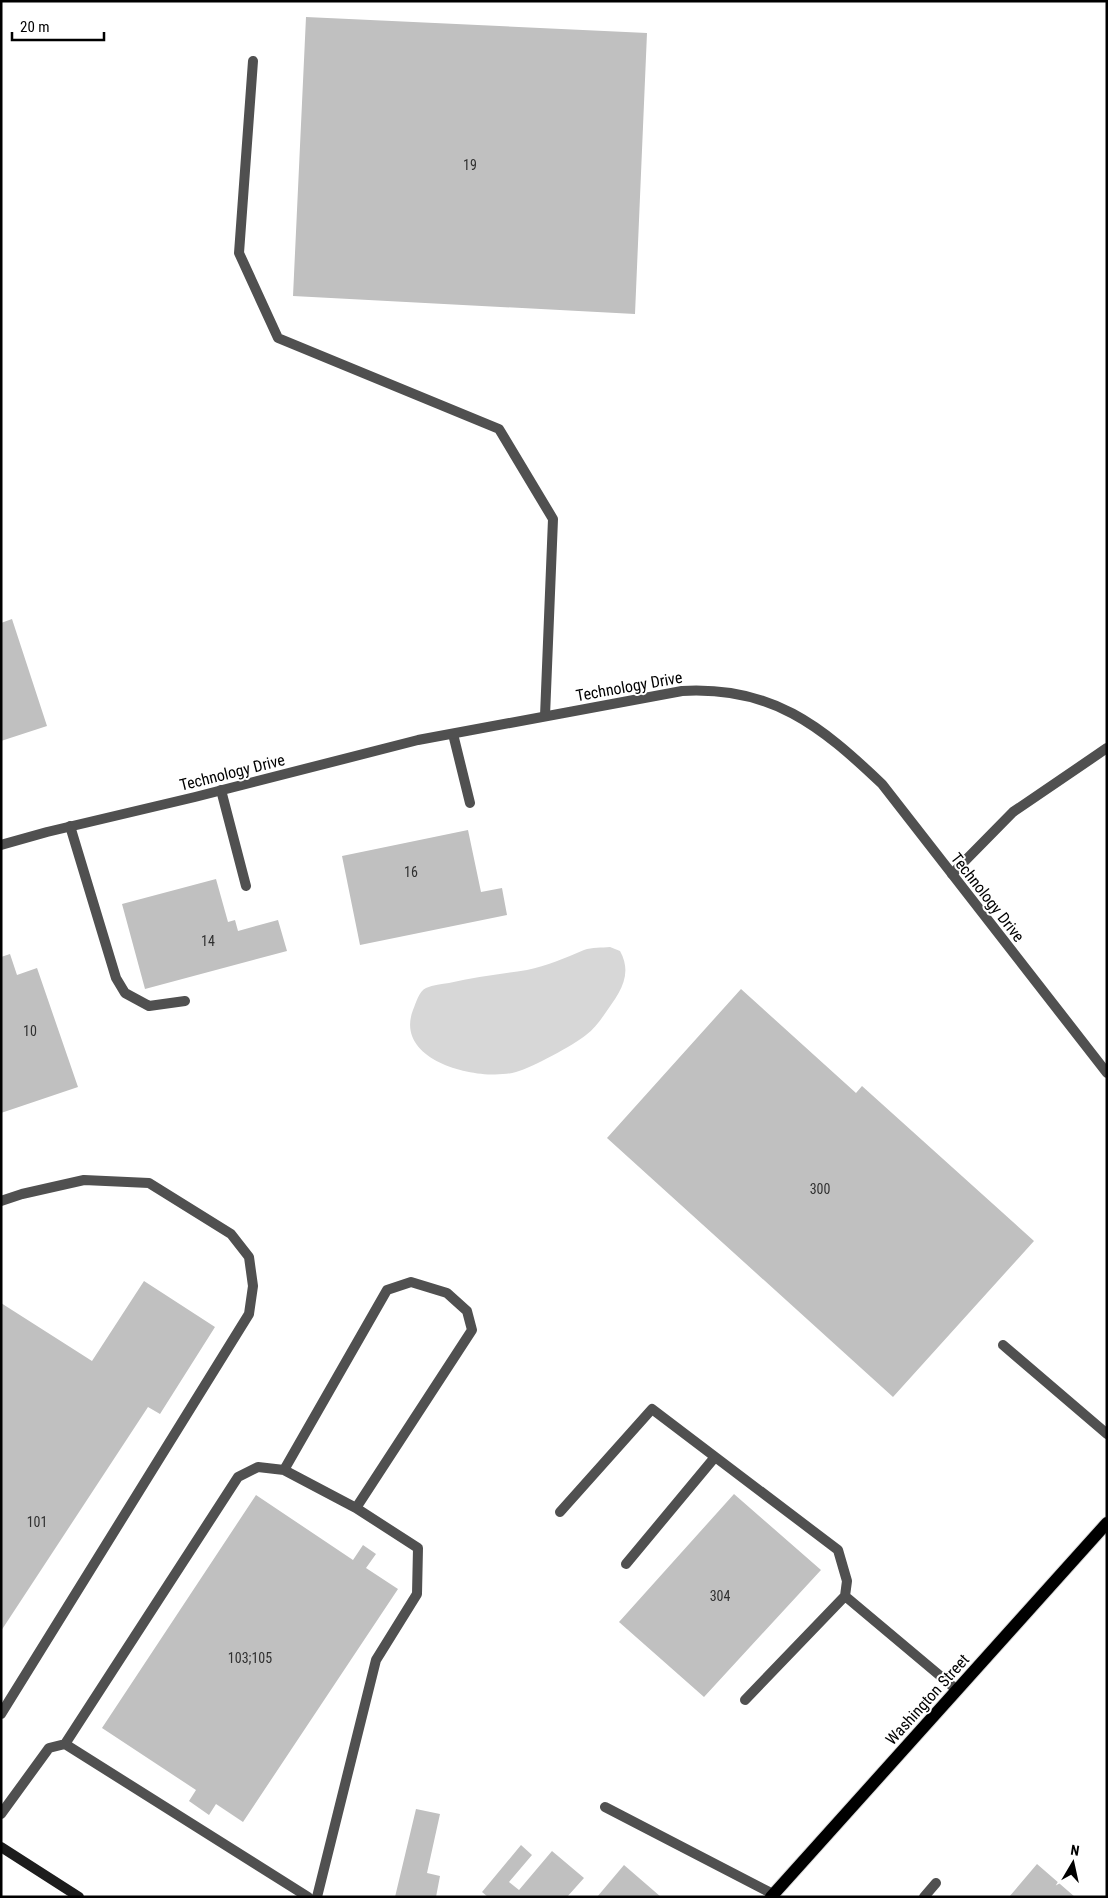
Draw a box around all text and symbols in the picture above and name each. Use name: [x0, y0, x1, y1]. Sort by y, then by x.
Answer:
scale bar: [12, 10, 105, 42]
text: 20 m: [20, 18, 50, 36]
house number: 19: [463, 157, 477, 173]
street label: Technology Drive: [574, 668, 684, 705]
street label: Technology Drive: [178, 750, 287, 795]
street label: Technology Drive: [947, 849, 1028, 946]
house number: 16: [404, 864, 418, 880]
house number: 14: [201, 933, 215, 949]
house number: 10: [23, 1023, 37, 1039]
house number: 300: [810, 1181, 830, 1197]
house number: 101: [27, 1514, 47, 1530]
house number: 304: [710, 1588, 730, 1604]
house number: 103;105: [228, 1650, 272, 1666]
street label: Washington Street: [882, 1650, 973, 1749]
north arrow: [1048, 1838, 1098, 1888]
text: N: [1070, 1842, 1081, 1859]

